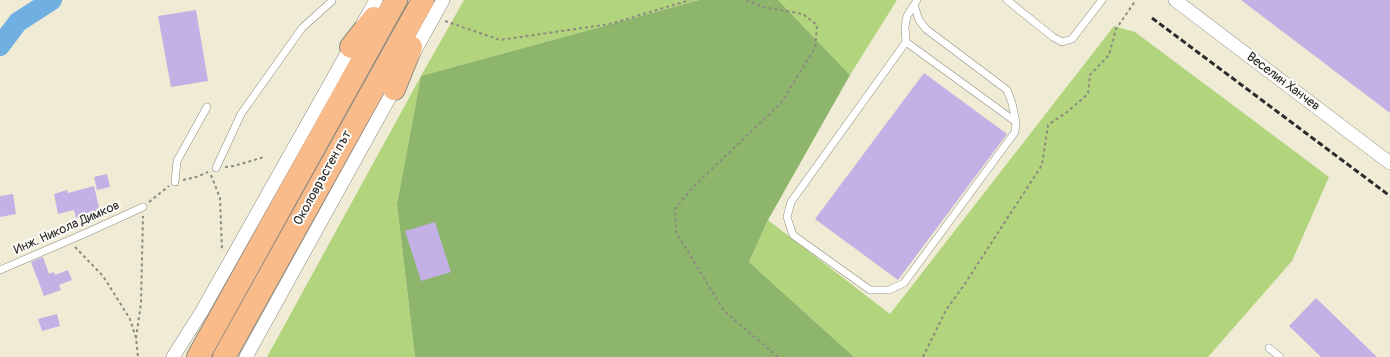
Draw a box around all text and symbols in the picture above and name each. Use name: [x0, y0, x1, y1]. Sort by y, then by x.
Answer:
street label: Веселин Ханчев: [1243, 49, 1323, 115]
street label: Околовръстен път: [290, 128, 356, 228]
street label: Инж. Никола Димков: [12, 198, 122, 258]

